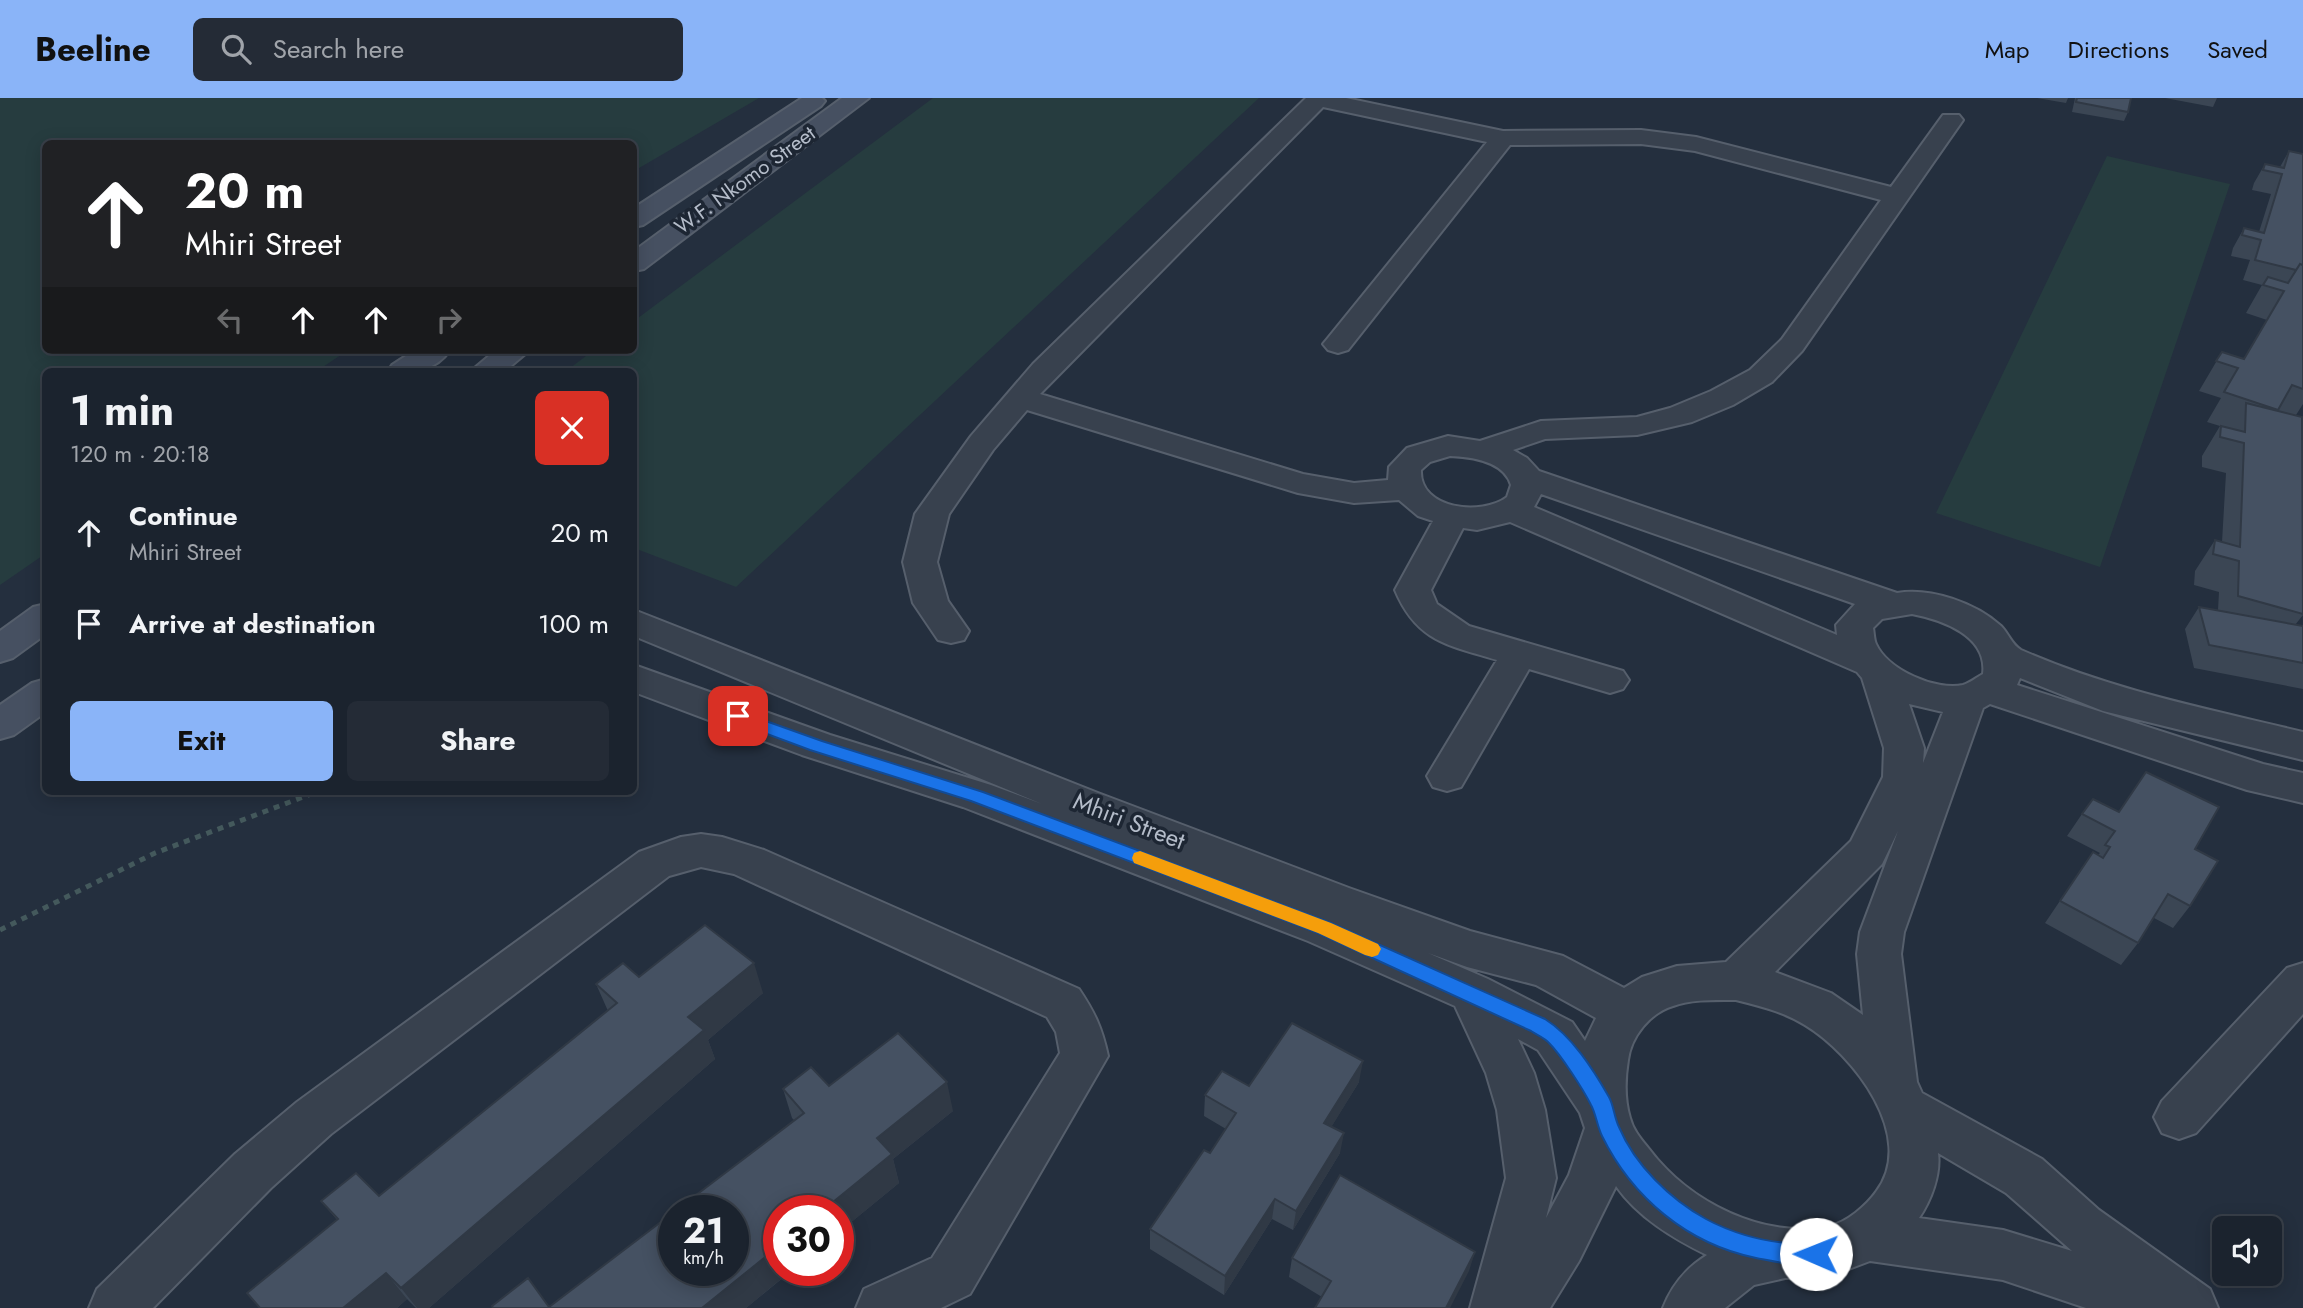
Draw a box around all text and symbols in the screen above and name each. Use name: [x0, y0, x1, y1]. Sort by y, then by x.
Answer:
search box: [193, 18, 683, 81]
text: Beeline: [35, 26, 151, 73]
icon: search: [217, 30, 255, 68]
text: Search here: [273, 30, 404, 68]
text: Map: [1985, 32, 2030, 67]
text: Directions: [2068, 32, 2169, 67]
text: Saved: [2207, 32, 2268, 67]
street label: W.F. Nkomo Street: [668, 119, 822, 241]
text: 20 m: [185, 156, 304, 226]
icon: ahead: [70, 168, 161, 259]
text: Mhiri Street: [185, 221, 341, 267]
icon: left: [211, 301, 249, 339]
icon: ahead: [284, 301, 322, 339]
icon: ahead: [357, 301, 395, 339]
icon: right: [430, 301, 468, 339]
text: 1 min: [70, 380, 174, 441]
button: close: [535, 391, 609, 465]
text: 120 m · 20:18: [70, 437, 209, 471]
text: Continue: [129, 497, 238, 535]
icon: ahead: [70, 514, 108, 552]
text: 20 m: [551, 514, 609, 552]
text: Mhiri Street: [129, 535, 241, 569]
icon: arrive: [70, 605, 108, 643]
text: Arrive at destination: [129, 605, 376, 643]
text: 100 m: [538, 605, 609, 643]
pin: [708, 686, 768, 746]
icon: arrive: [719, 697, 757, 735]
button: Exit: [70, 701, 333, 781]
button: Share: [347, 701, 609, 781]
street label: Mhiri Street: [1068, 783, 1190, 858]
speed limit sign: 30: [763, 1195, 854, 1286]
text: 21: [683, 1206, 724, 1256]
map controls: [2212, 1216, 2282, 1286]
button: sound: [2212, 1216, 2282, 1286]
position arrow: [1779, 1217, 1853, 1291]
text: km/h: [683, 1245, 724, 1271]

